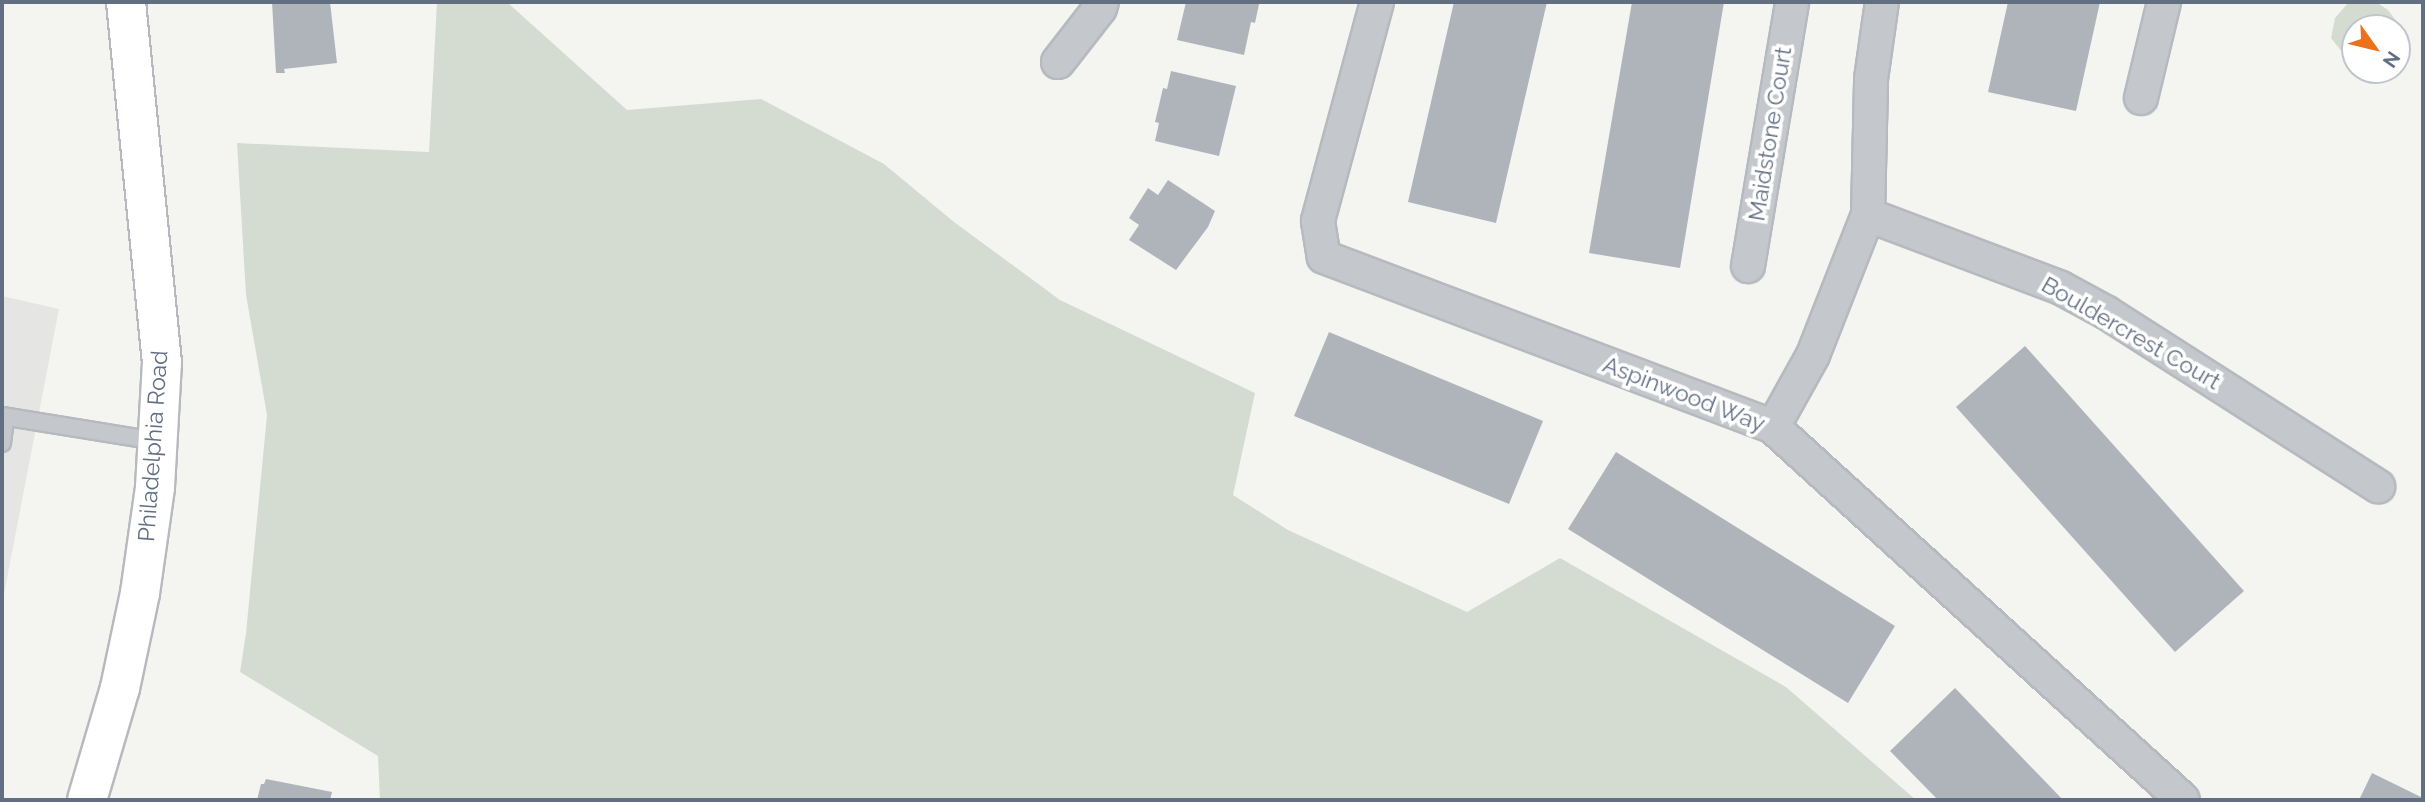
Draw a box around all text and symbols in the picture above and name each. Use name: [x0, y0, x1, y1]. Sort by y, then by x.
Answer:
north arrow: [2341, 14, 2411, 84]
street label: Maidstone Court: [1743, 45, 1797, 223]
text: N: [2379, 47, 2405, 72]
street label: Bouldercrest Court: [2037, 271, 2225, 395]
street label: Philadelphia Road: [133, 349, 173, 543]
street label: Aspinwood Way: [1599, 350, 1769, 438]

